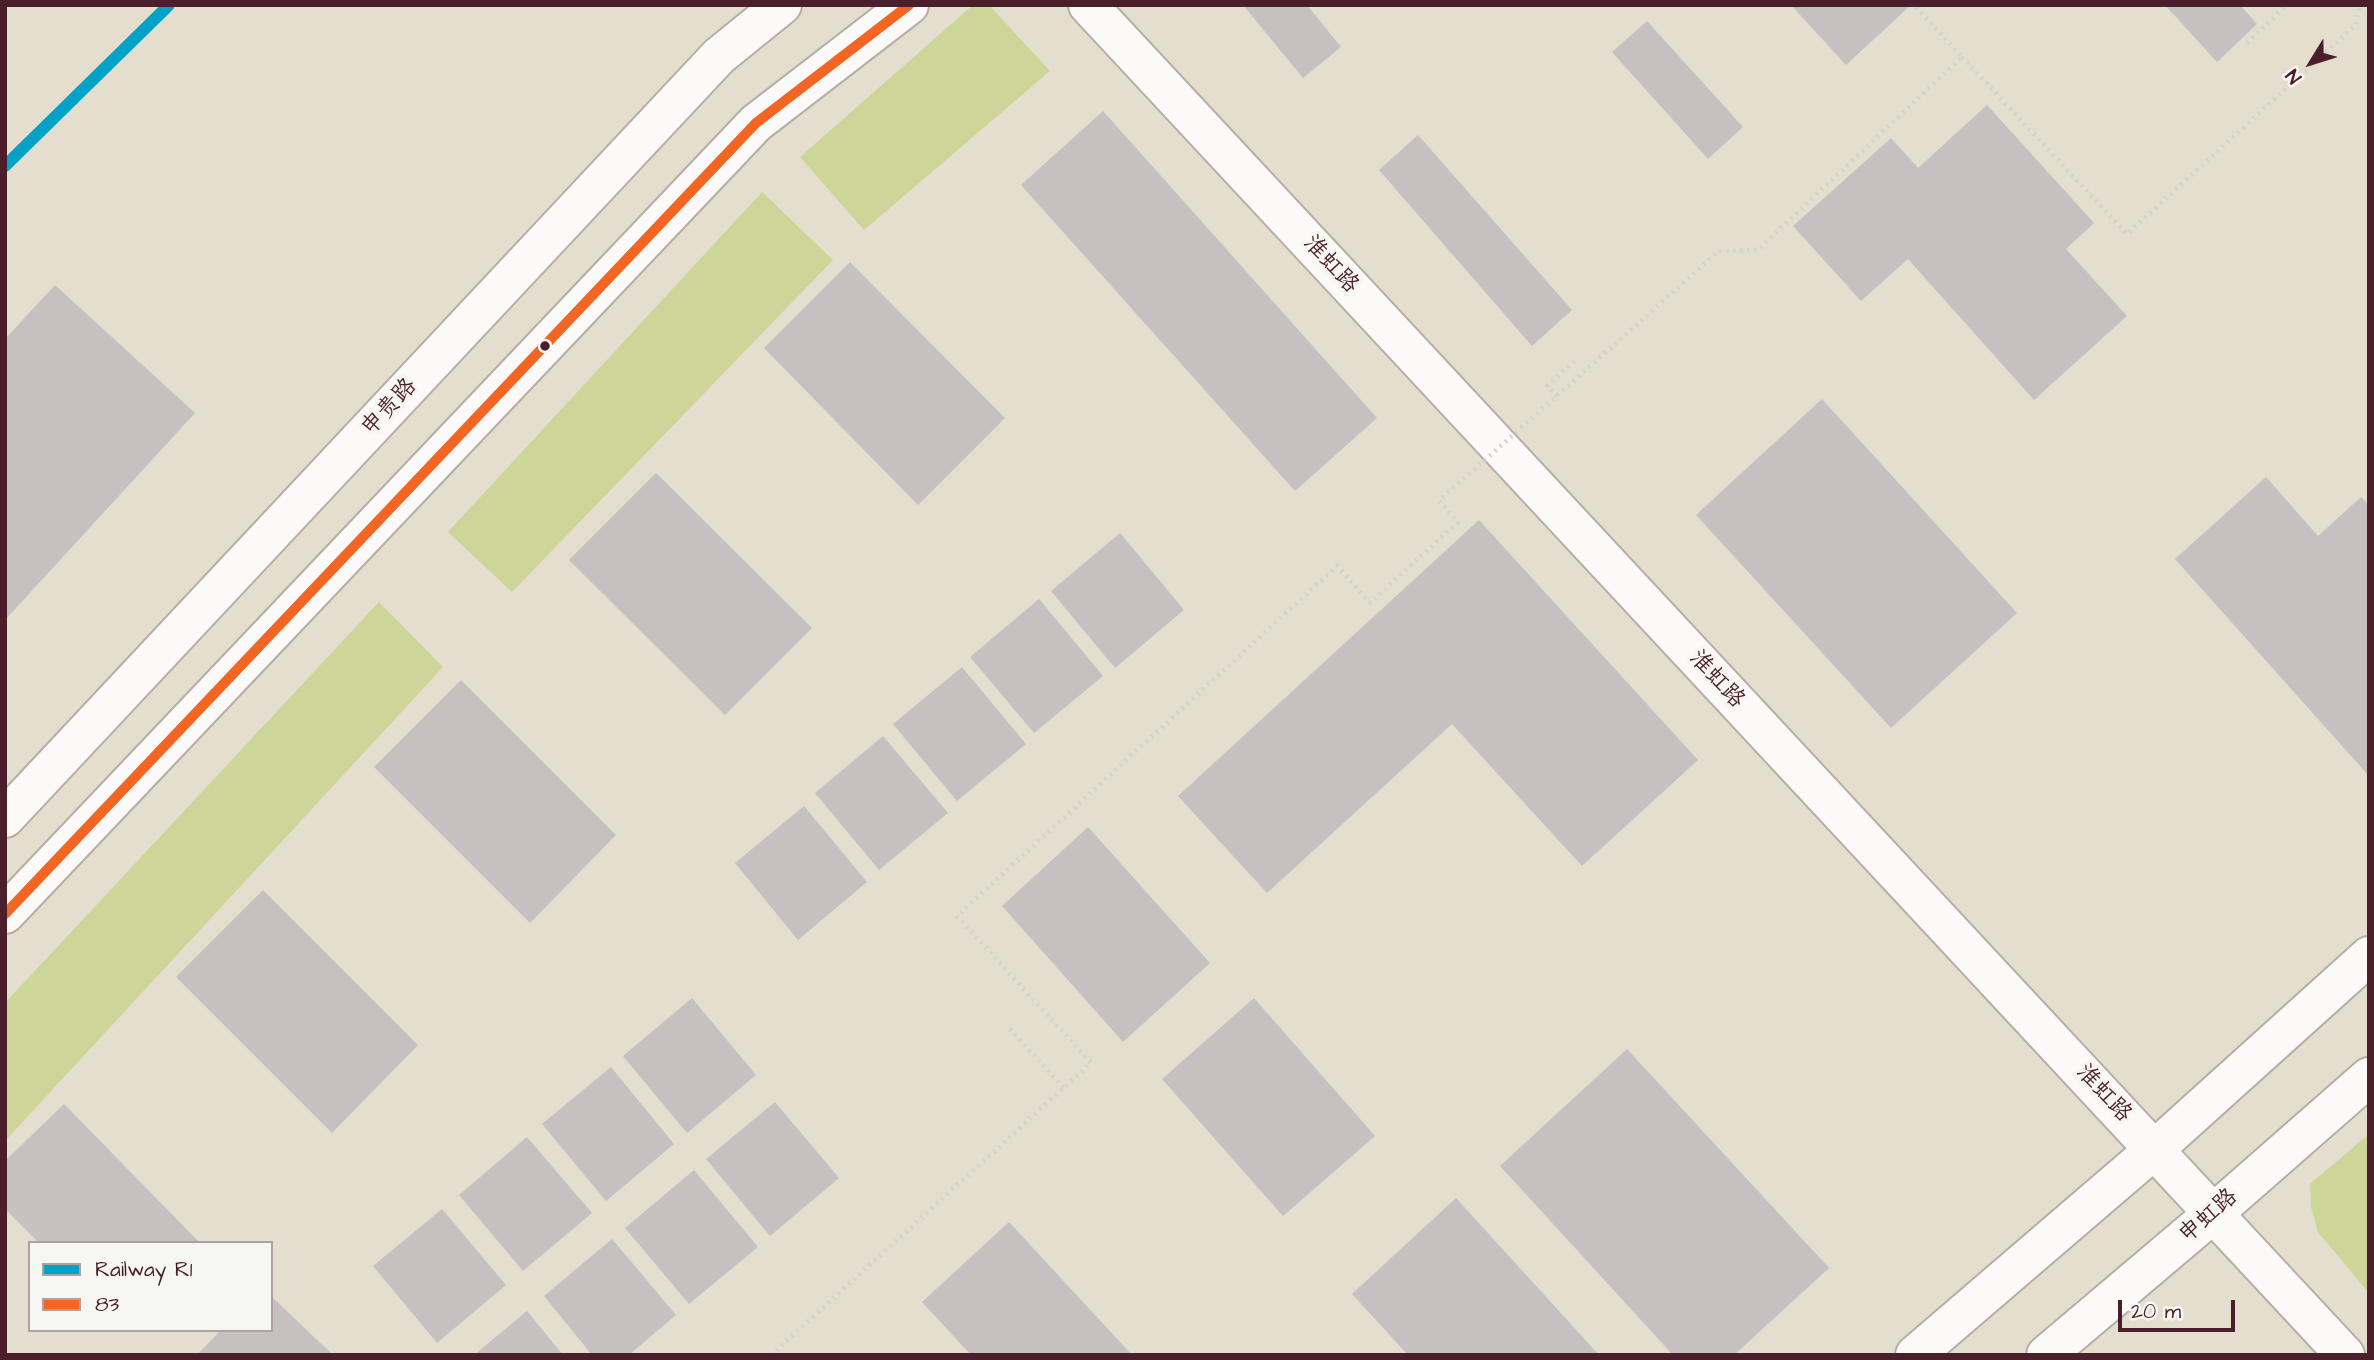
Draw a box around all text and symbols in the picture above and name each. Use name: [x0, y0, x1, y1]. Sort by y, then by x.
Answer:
north arrow: [2276, 28, 2346, 98]
text: N: [2280, 63, 2308, 89]
street label: 淮虹路: [1296, 230, 1364, 300]
unlabelled marker: [538, 339, 552, 353]
street label: 申贵路: [356, 373, 424, 443]
street label: 淮虹路: [1682, 645, 1750, 715]
street label: 淮虹路: [2069, 1059, 2137, 1129]
street label: 申虹路: [2174, 1184, 2244, 1250]
legend: [28, 1241, 273, 1332]
text: Railway R1: [95, 1255, 192, 1284]
scale bar: [2122, 1286, 2239, 1330]
text: 83: [95, 1290, 119, 1319]
text: 20 m: [2131, 1297, 2181, 1326]

